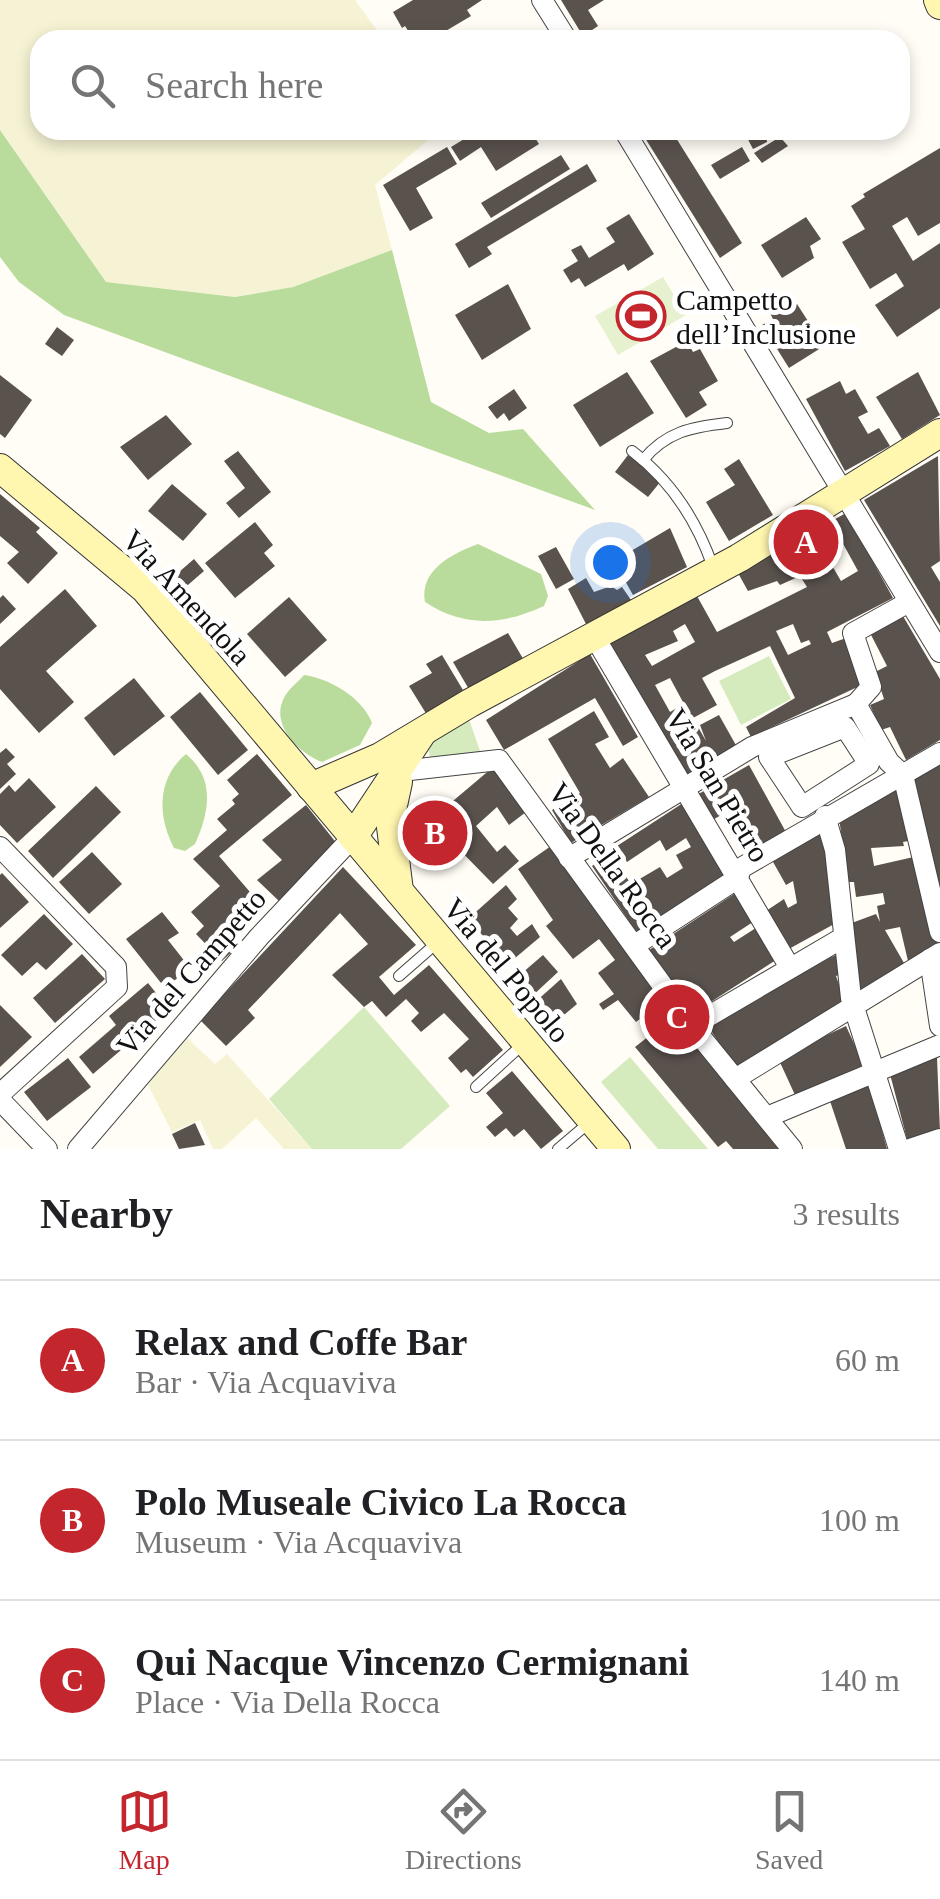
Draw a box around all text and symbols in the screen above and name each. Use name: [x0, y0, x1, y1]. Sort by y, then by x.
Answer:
search box: [30, 30, 910, 140]
icon: search: [65, 58, 120, 113]
text: Search here: [145, 64, 323, 106]
place label: Campetto dell’Inclusione: [676, 283, 856, 350]
sports icon: Campetto dell’Inclusione: [615, 290, 667, 342]
pin: A: [774, 504, 838, 580]
street label: Via Amendola: [116, 523, 258, 671]
your location: [585, 537, 636, 588]
street label: Via San Pietro: [659, 702, 777, 868]
street label: Via Della Rocca: [542, 776, 684, 954]
pin: B: [402, 796, 468, 870]
street label: Via del Campetto: [110, 882, 272, 1062]
street label: Via del Popolo: [437, 891, 577, 1049]
pin: C: [644, 980, 710, 1054]
text: Nearby: [40, 1191, 173, 1237]
text: 3 results: [792, 1196, 900, 1232]
text: Relax and Coffe Bar: [135, 1321, 467, 1363]
text: A: [61, 1342, 84, 1378]
text: 60 m: [835, 1342, 900, 1378]
text: Bar · Via Acquaviva: [135, 1364, 396, 1400]
text: Polo Museale Civico La Rocca: [135, 1481, 627, 1523]
text: B: [62, 1502, 83, 1538]
text: 100 m: [819, 1502, 900, 1538]
text: Museum · Via Acquaviva: [135, 1524, 462, 1560]
text: Qui Nacque Vincenzo Cermignani: [135, 1641, 689, 1683]
text: C: [61, 1662, 84, 1698]
text: 140 m: [819, 1662, 900, 1698]
text: Place · Via Della Rocca: [135, 1684, 440, 1720]
tab: Map: [117, 1784, 172, 1876]
tab: Directions: [405, 1784, 522, 1876]
tab: Saved: [755, 1784, 823, 1876]

